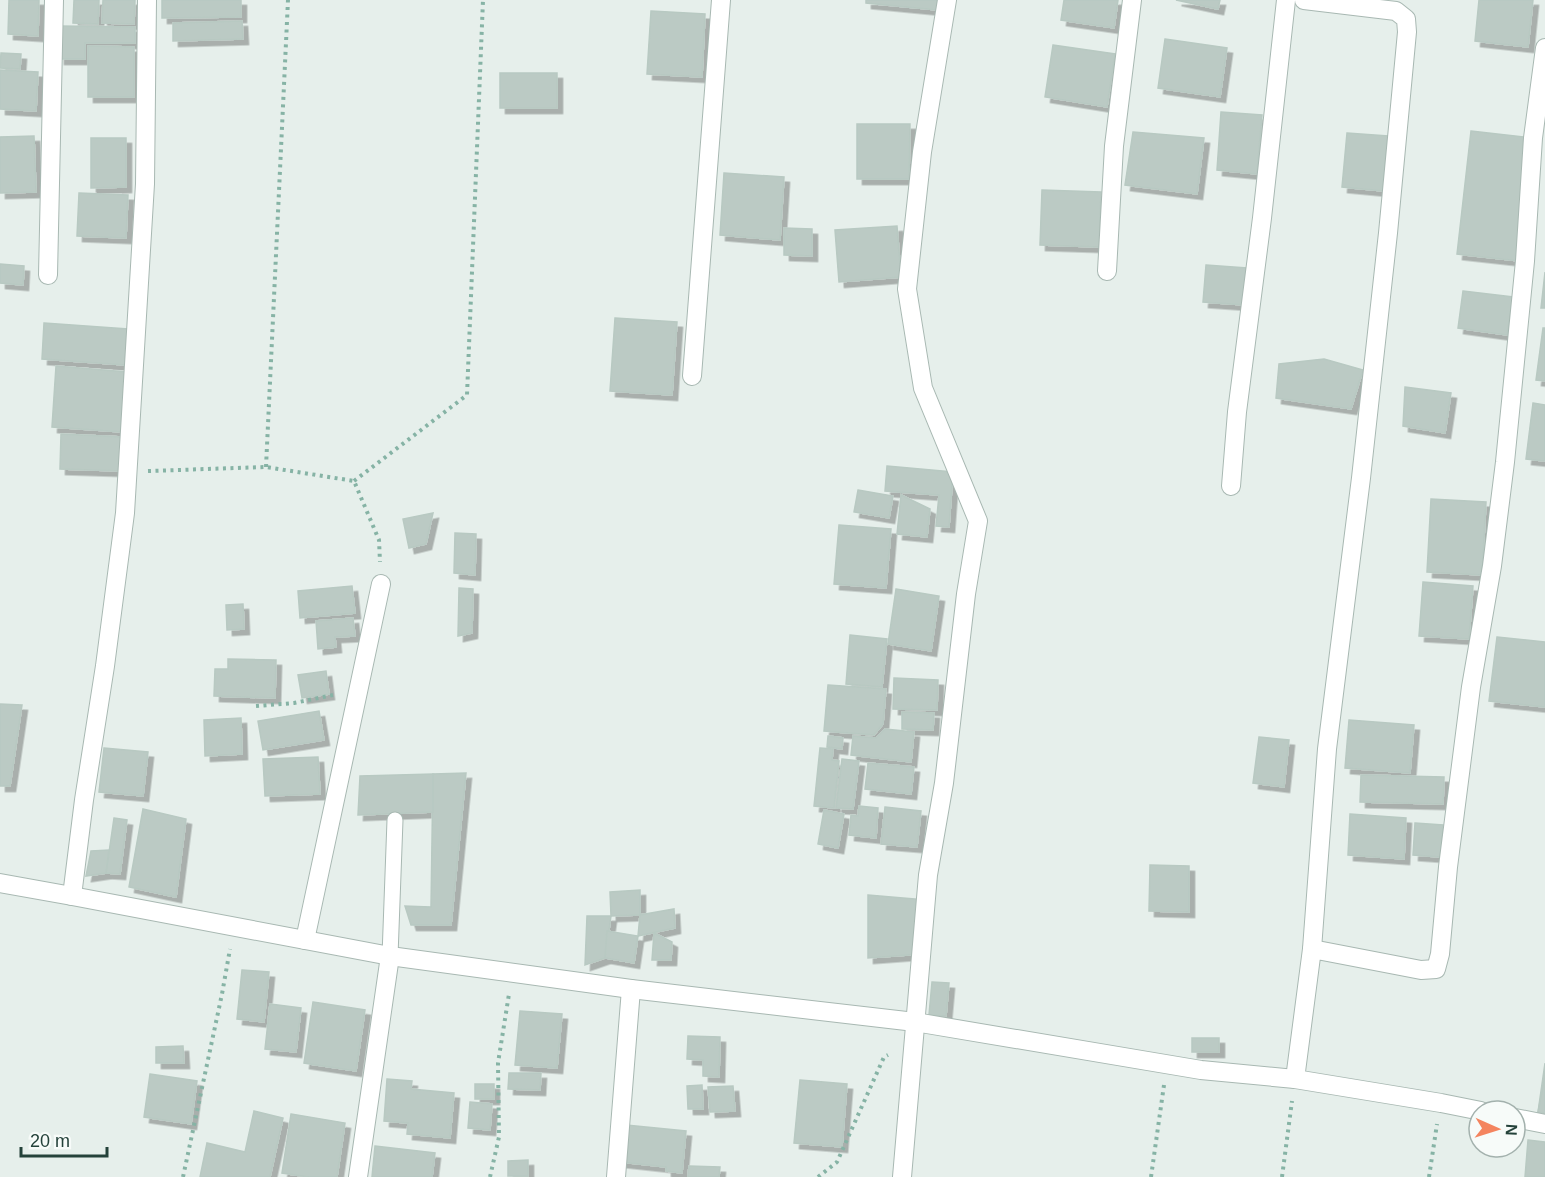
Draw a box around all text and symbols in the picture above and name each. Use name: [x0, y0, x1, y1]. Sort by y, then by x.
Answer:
north arrow: [1467, 1099, 1527, 1159]
scale bar: [21, 1120, 106, 1158]
text: N: [1503, 1124, 1520, 1136]
text: 20 m: [30, 1131, 70, 1151]

